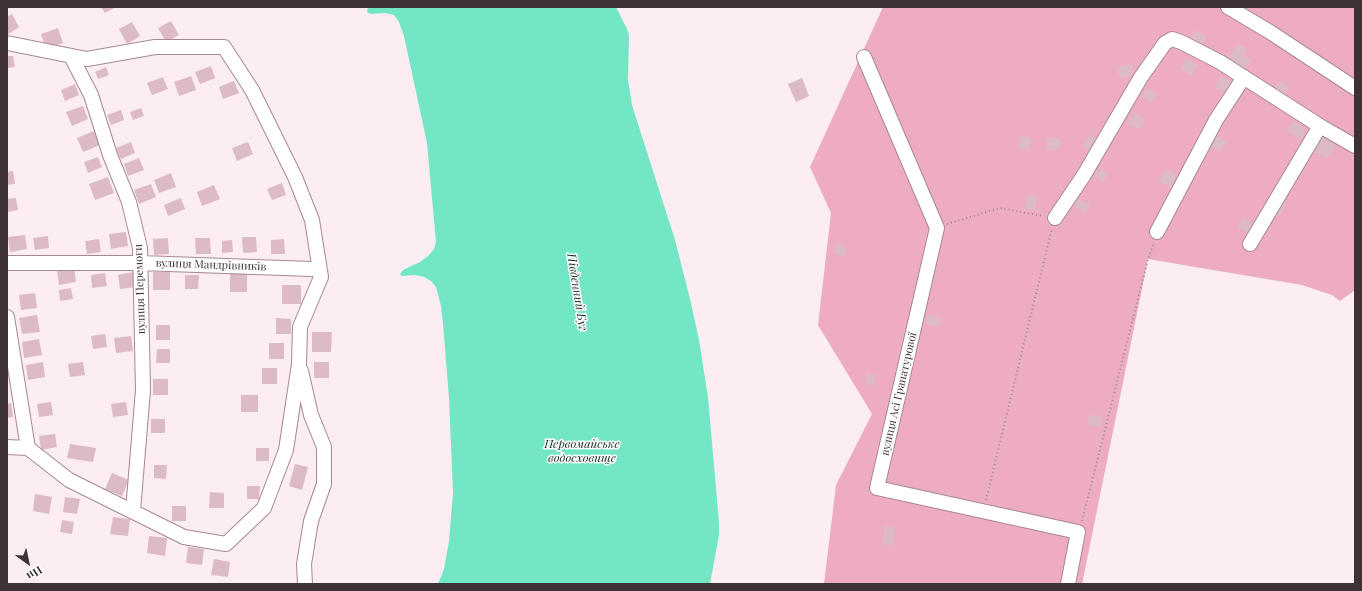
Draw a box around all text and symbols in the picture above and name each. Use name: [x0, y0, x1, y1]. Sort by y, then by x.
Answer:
street label: вулиця Перемоги: [132, 244, 148, 334]
water label: Південний Буг: [564, 252, 590, 332]
street label: вулиця Мандрівників: [155, 256, 267, 274]
street label: вулиця Асі Гранатурової: [878, 331, 920, 457]
water label: Первомайське водосховище: [544, 437, 620, 465]
north arrow: [8, 543, 48, 583]
text: Пн: [24, 563, 46, 584]

